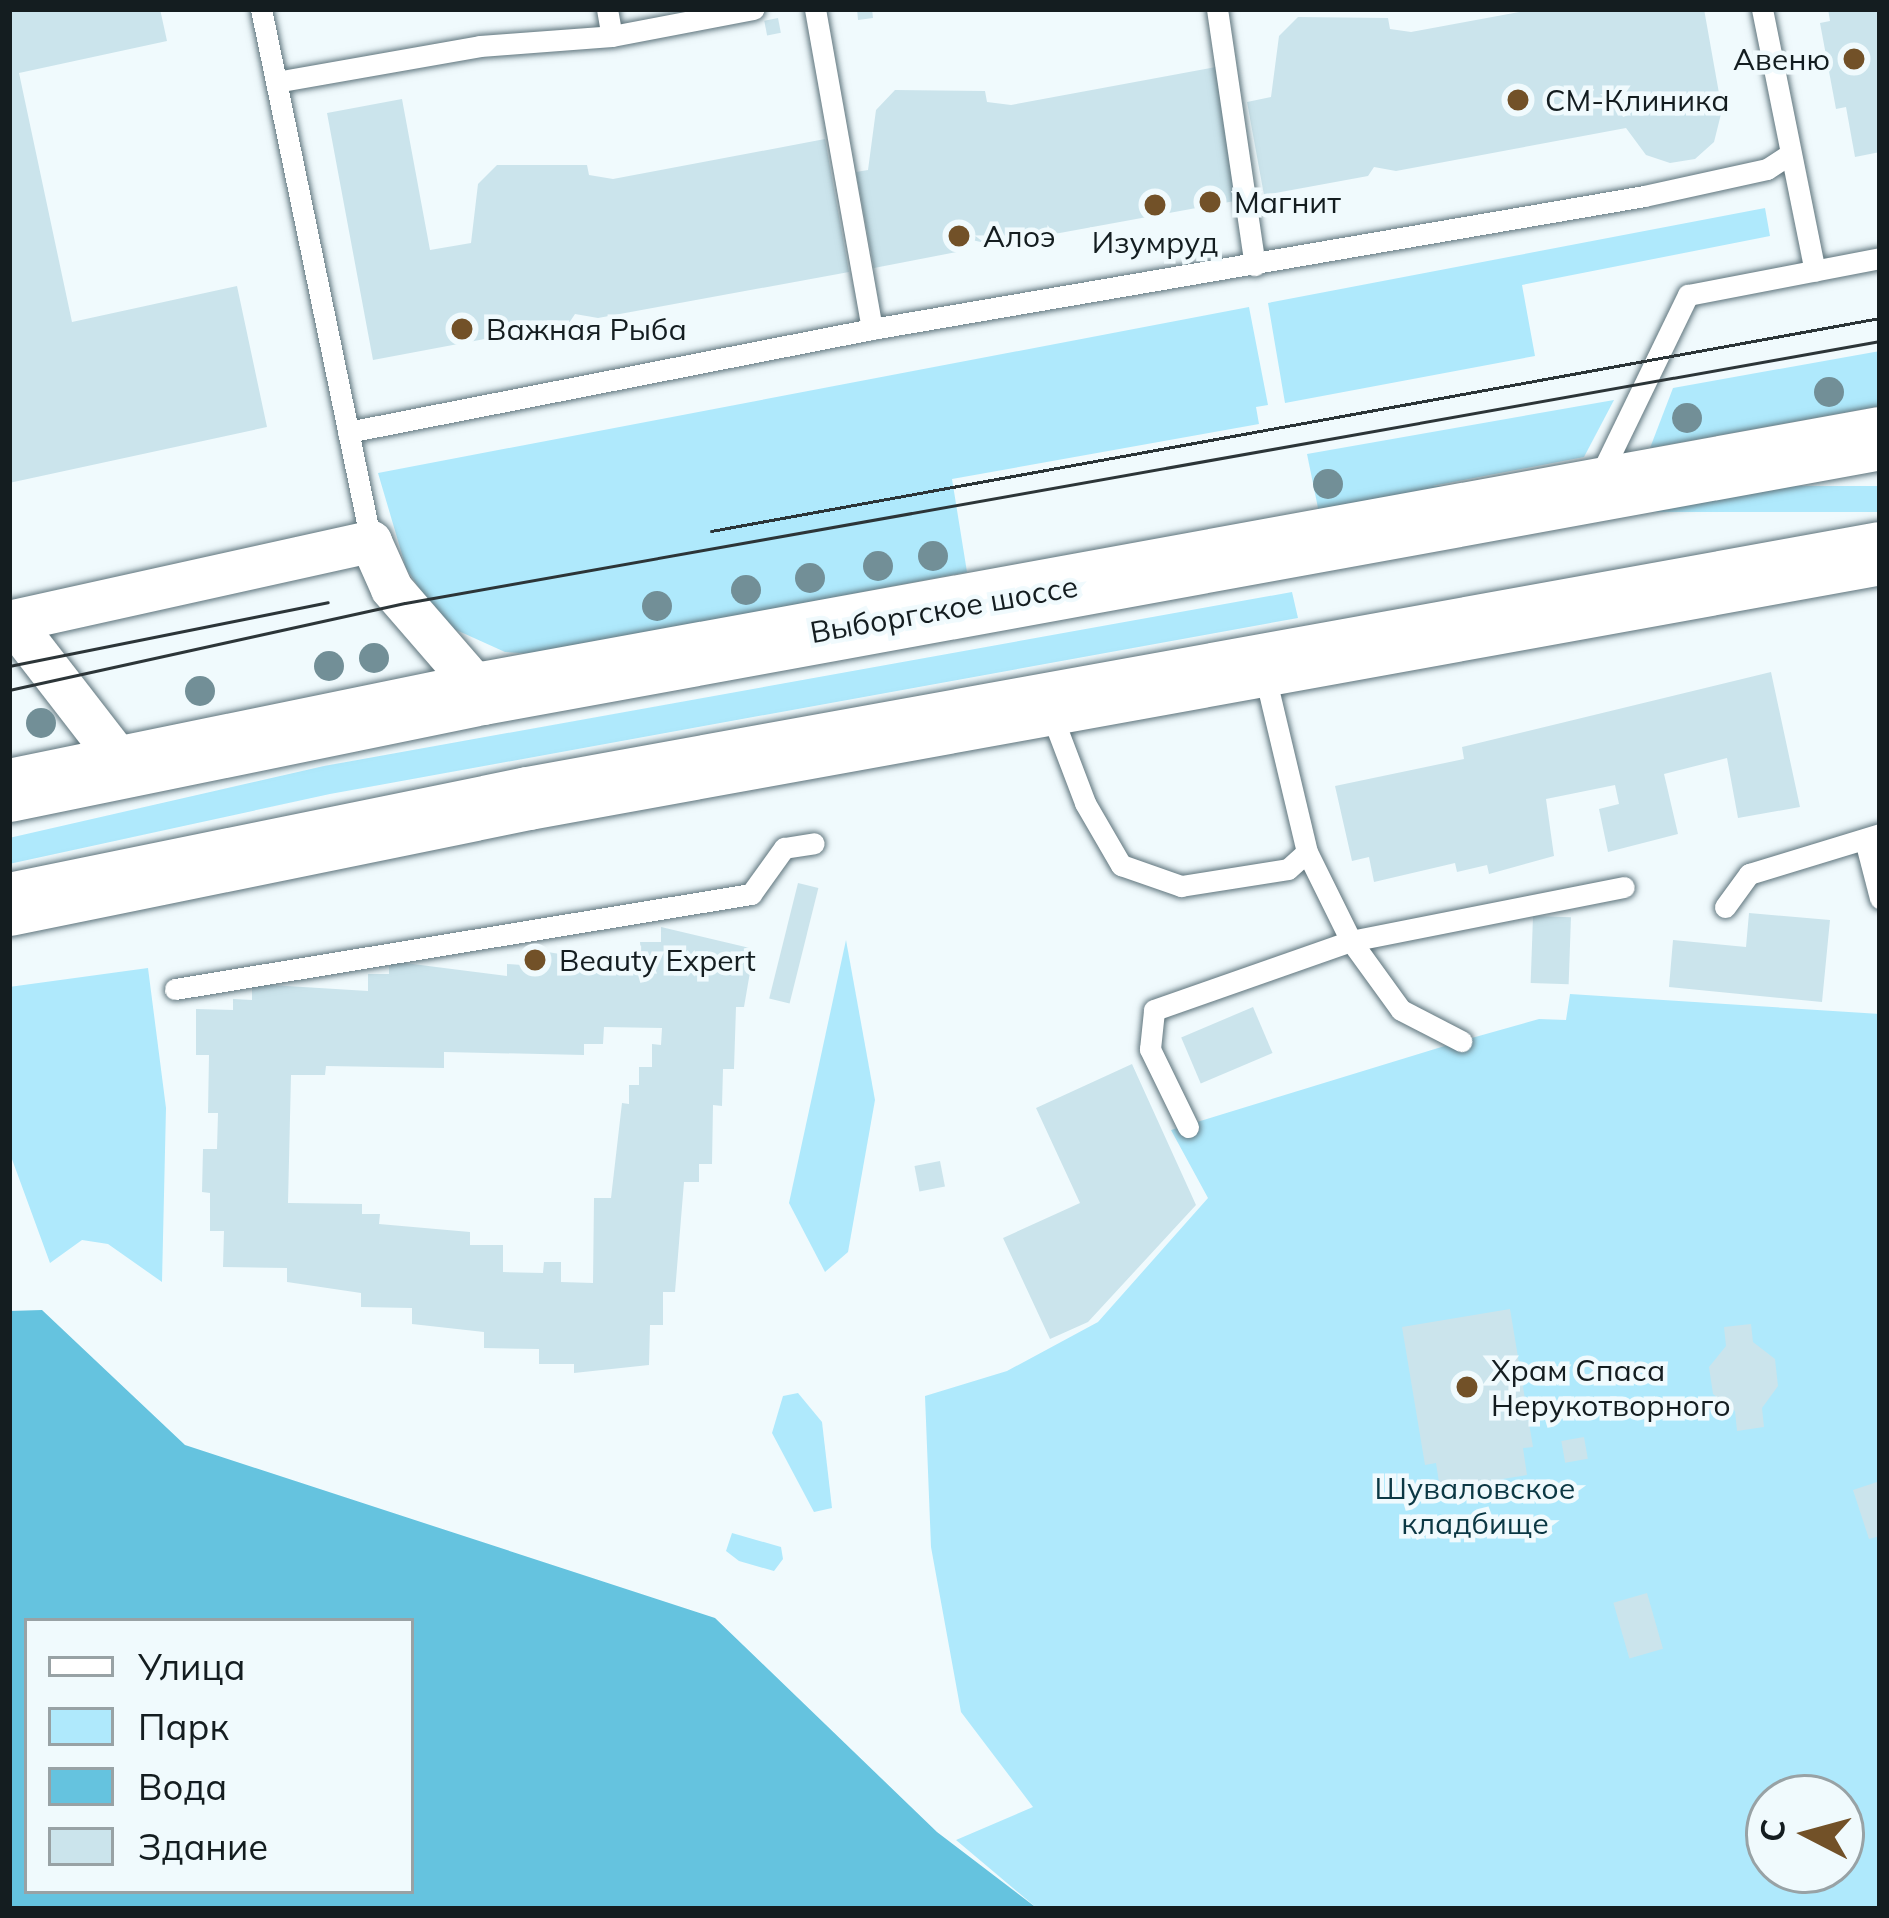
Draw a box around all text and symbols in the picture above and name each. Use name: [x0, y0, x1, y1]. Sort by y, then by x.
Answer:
place label: Авеню: [1733, 41, 1830, 77]
marker: Авеню: [1841, 46, 1867, 72]
place label: СМ-Клиника: [1545, 82, 1729, 118]
marker: СМ-Клиника: [1502, 84, 1534, 116]
place label: Магнит: [1234, 184, 1341, 220]
marker: Магнит: [1197, 189, 1223, 215]
marker: Изумруд: [1142, 192, 1168, 218]
place label: Алоэ: [983, 218, 1056, 254]
marker: Алоэ: [946, 223, 972, 249]
place label: Изумруд: [1092, 224, 1218, 260]
place label: Важная Рыба: [486, 311, 687, 347]
marker: Важная Рыба: [449, 316, 475, 342]
street label: Выборгское шоссе: [807, 568, 1081, 650]
place label: Beauty Expert: [559, 942, 756, 978]
marker: Beauty Expert: [522, 947, 548, 973]
place label: Храм Спаса Нерукотворного: [1491, 1352, 1731, 1422]
marker: Храм Спаса Нерукотворного: [1454, 1374, 1480, 1400]
park label: Шуваловское кладбище: [1375, 1470, 1575, 1540]
legend: [24, 1618, 414, 1894]
text: Улица: [138, 1644, 246, 1689]
text: Парк: [138, 1704, 229, 1749]
text: Вода: [138, 1764, 227, 1809]
north arrow: [1745, 1774, 1865, 1894]
text: С: [1750, 1817, 1793, 1844]
text: Здание: [138, 1824, 268, 1869]

